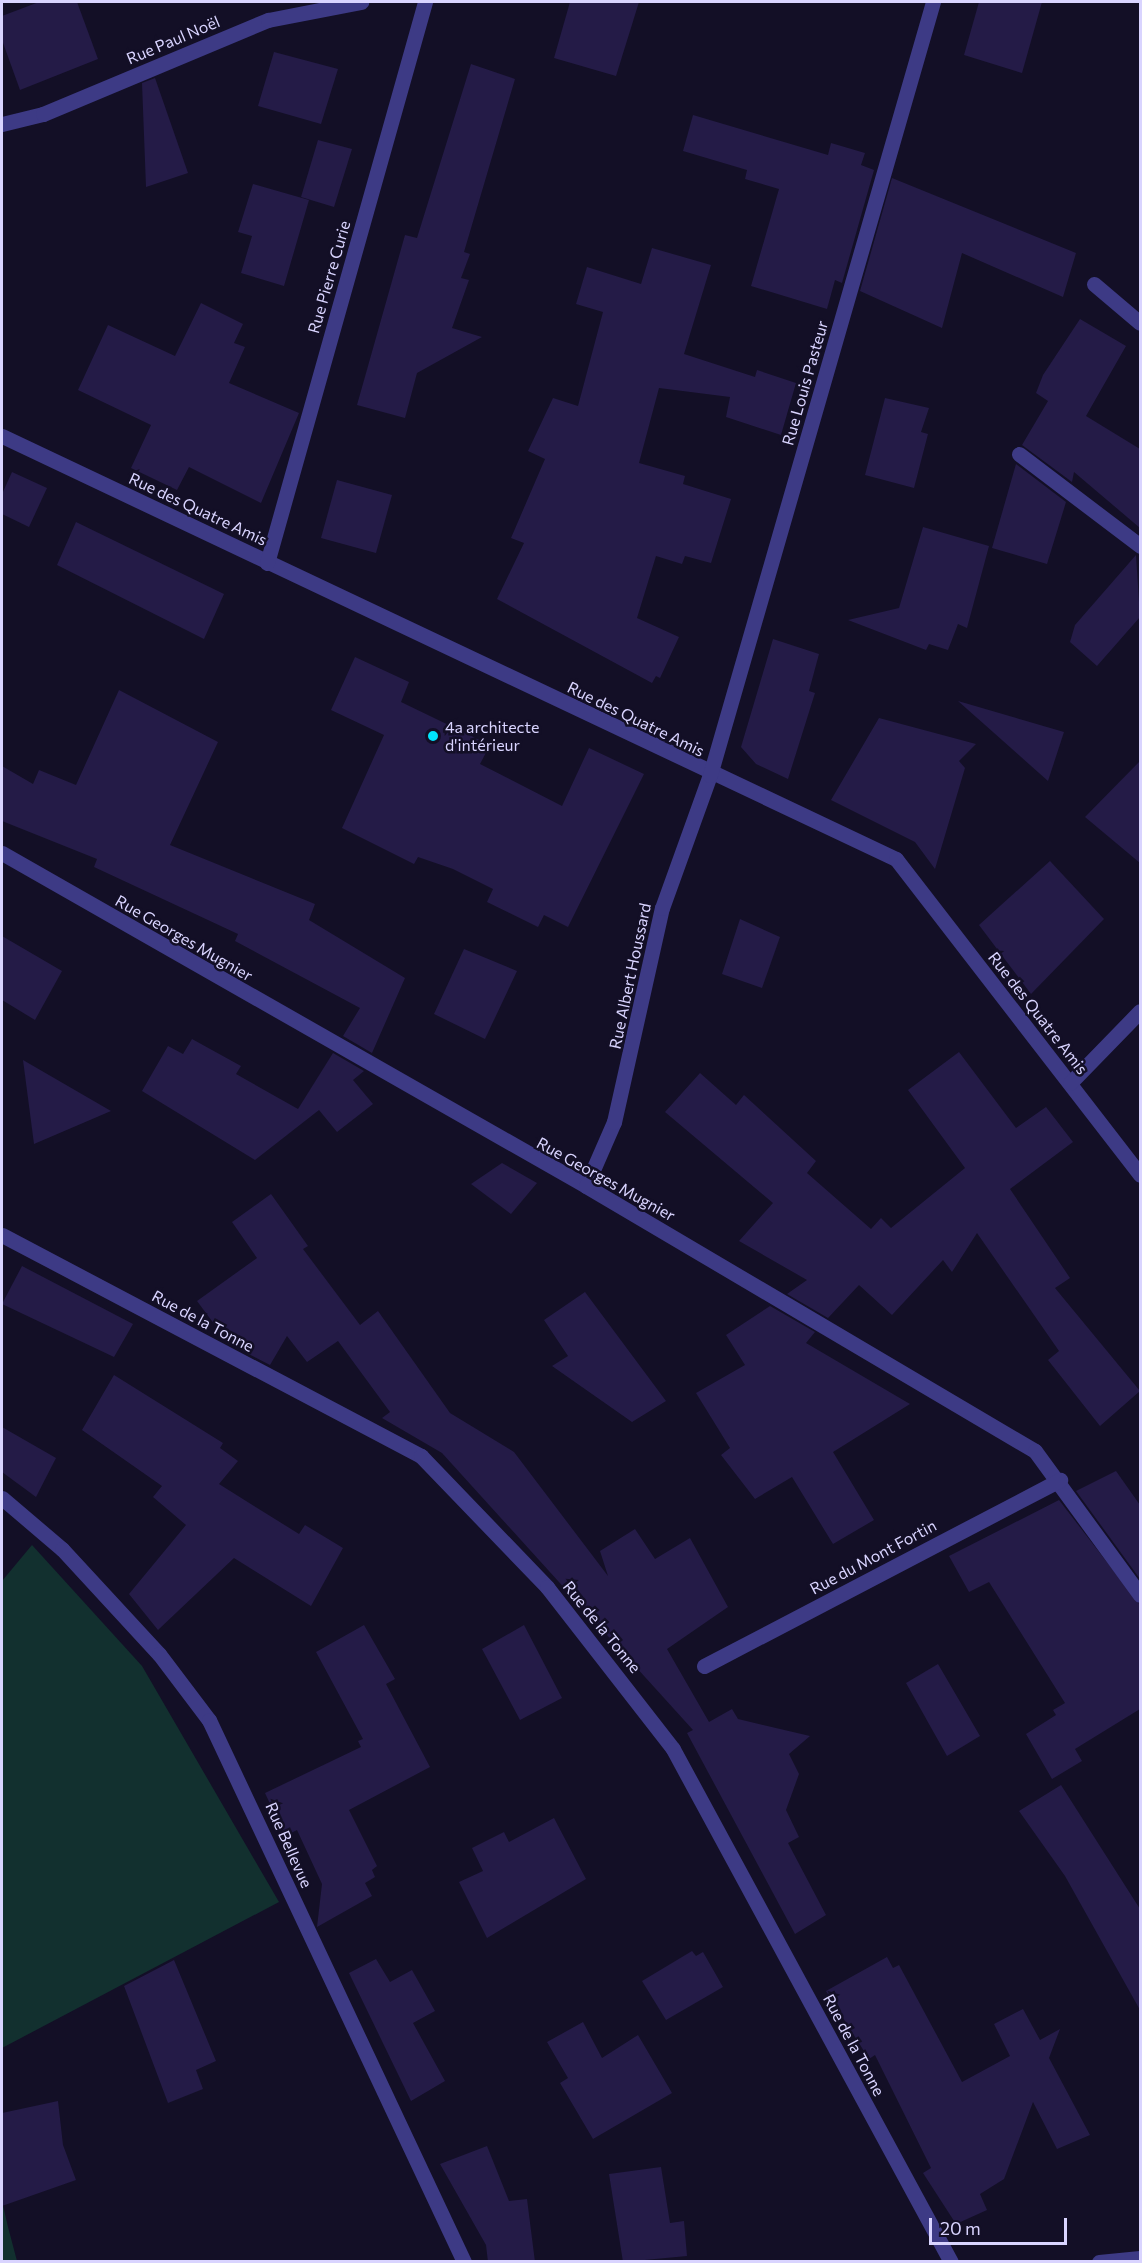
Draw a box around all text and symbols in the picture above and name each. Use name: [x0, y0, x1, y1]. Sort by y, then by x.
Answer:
street label: Rue Paul Noël: [123, 12, 223, 68]
street label: Rue Pierre Curie: [304, 218, 354, 336]
street label: Rue Louis Pasteur: [778, 318, 832, 448]
street label: Rue des Quatre Amis: [126, 469, 270, 549]
street label: Rue des Quatre Amis: [564, 677, 708, 761]
place label: 4a architecte d'intérieur: [445, 717, 539, 755]
marker: 4a architecte d'intérieur: [426, 729, 440, 743]
street label: Rue Georges Mugnier: [112, 891, 256, 985]
street label: Rue Albert Houssard: [605, 901, 655, 1051]
street label: Rue des Quatre Amis: [984, 948, 1092, 1078]
street label: Rue Georges Mugnier: [533, 1133, 679, 1225]
street label: Rue de la Tonne: [149, 1286, 257, 1356]
street label: Rue du Mont Fortin: [806, 1516, 940, 1598]
street label: Rue de la Tonne: [559, 1577, 645, 1677]
street label: Rue Bellevue: [262, 1799, 316, 1891]
street label: Rue de la Tonne: [819, 1991, 889, 2099]
scale bar: [932, 2206, 1070, 2244]
text: 20 m: [940, 2217, 981, 2239]

